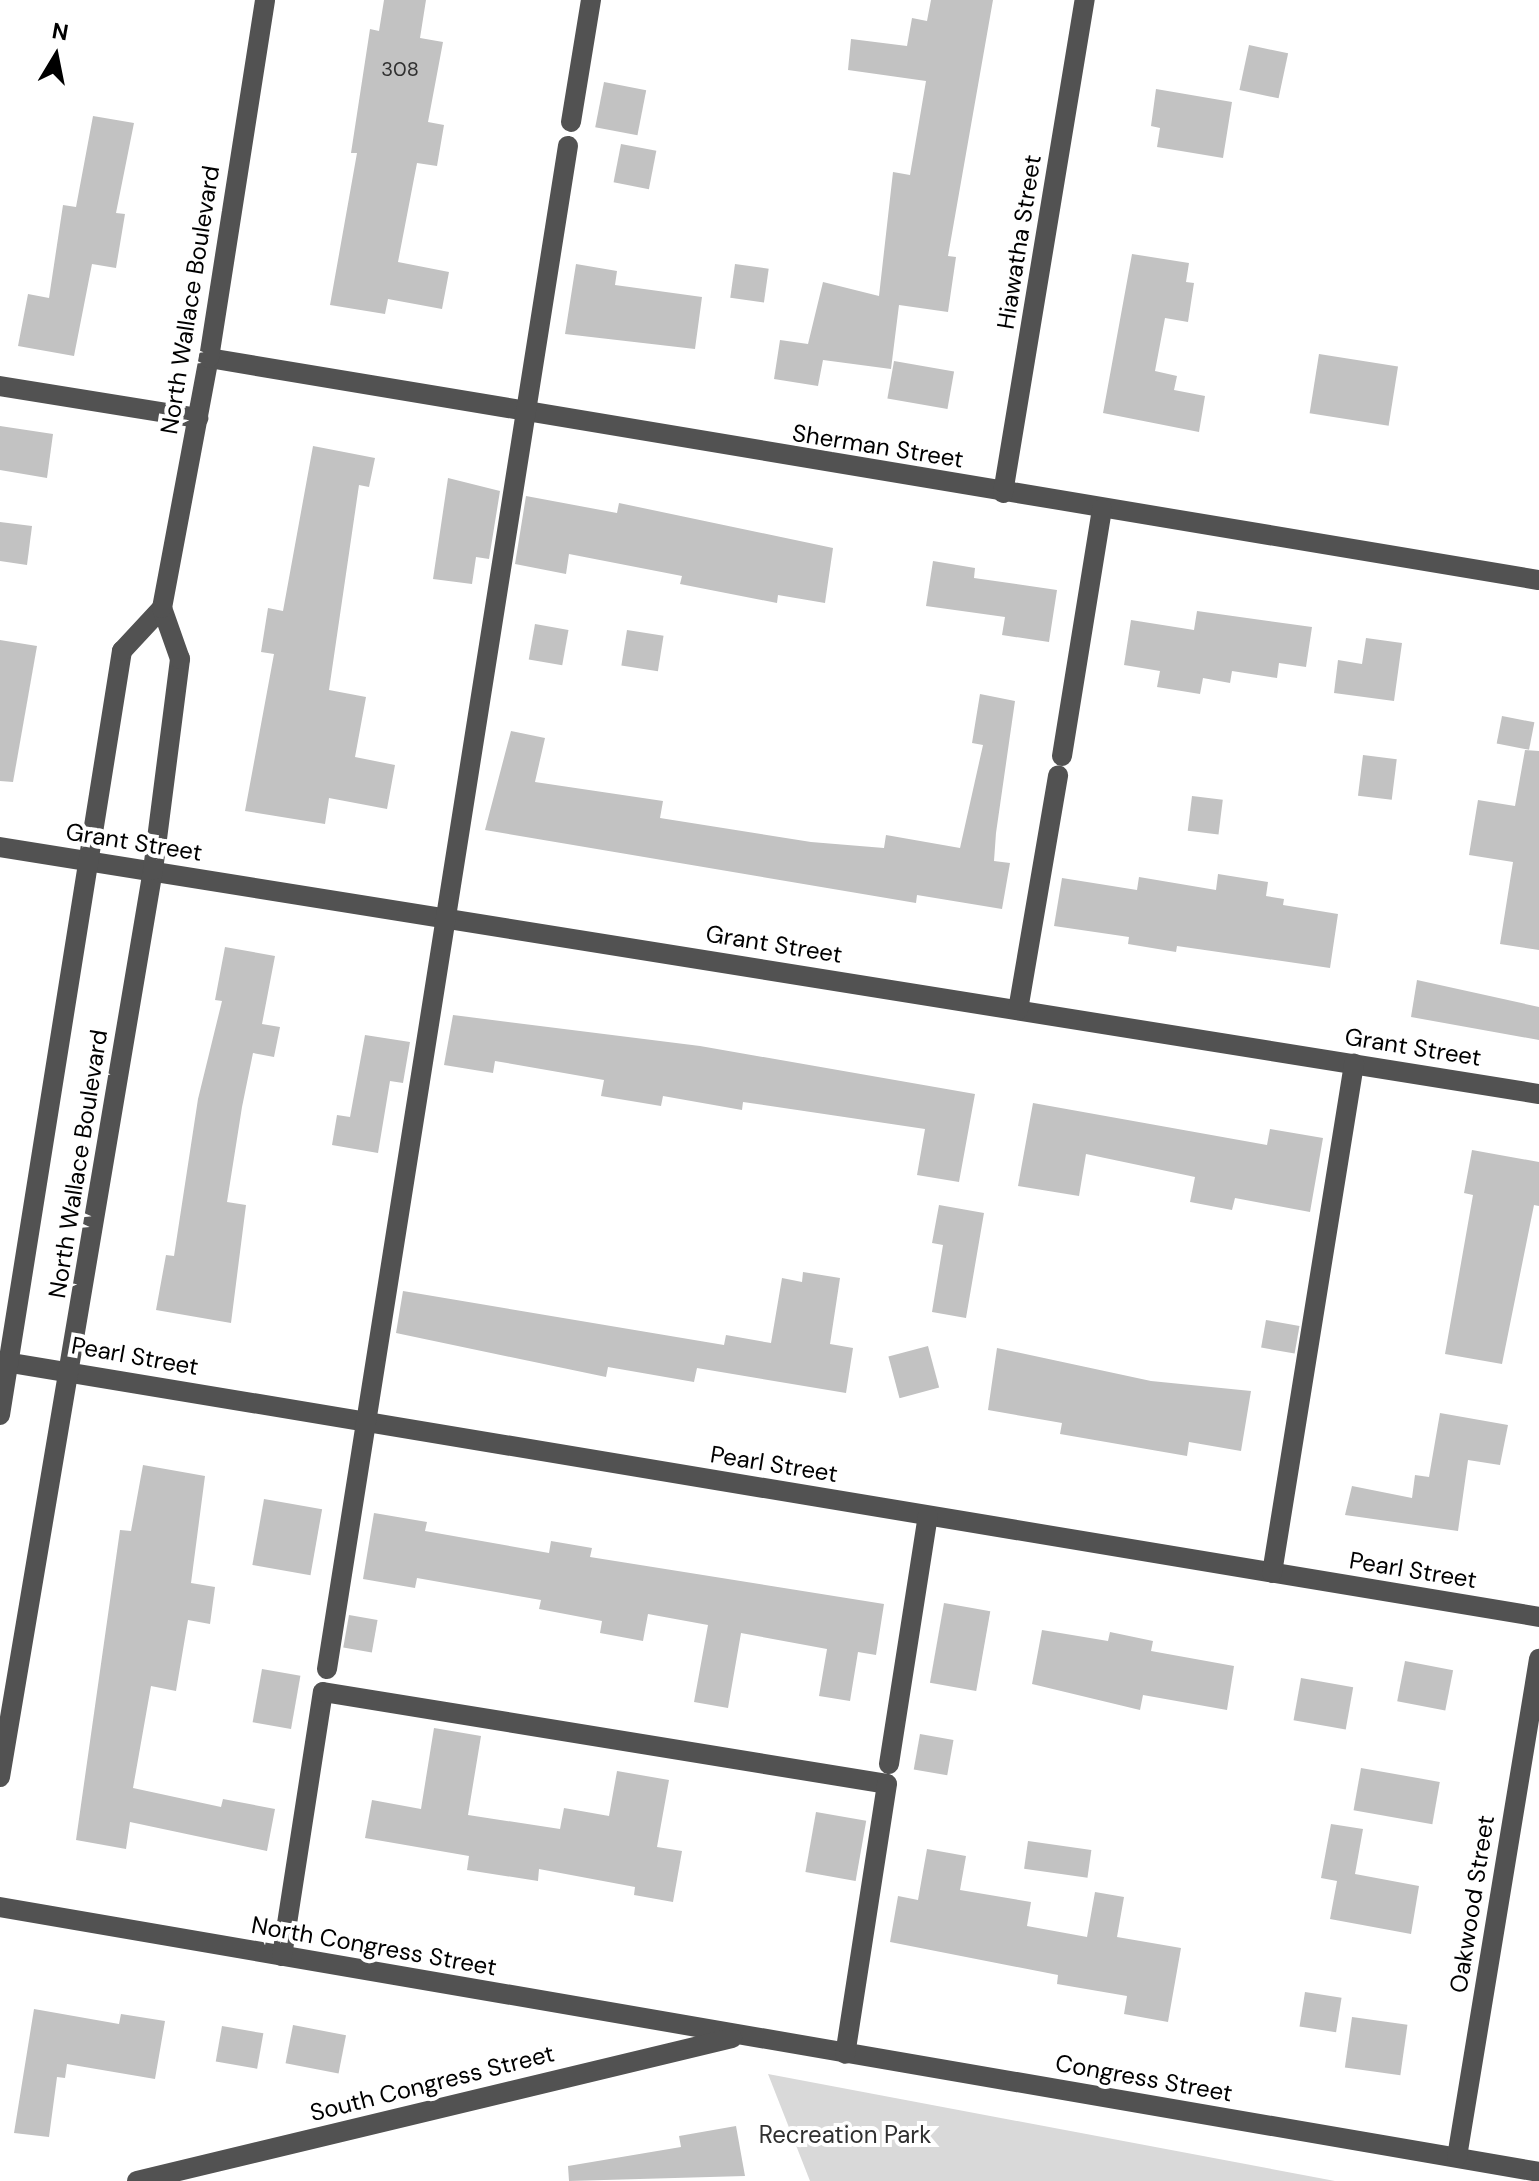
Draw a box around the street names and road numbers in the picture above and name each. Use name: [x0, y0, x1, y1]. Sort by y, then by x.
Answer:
street label: Hiawatha Street: [991, 153, 1047, 331]
street label: North Wallace Boulevard: [155, 164, 225, 436]
street label: Sherman Street: [790, 418, 966, 474]
street label: Grant Street: [64, 817, 204, 867]
street label: Grant Street: [704, 919, 844, 969]
street label: Grant Street: [1343, 1022, 1483, 1072]
street label: North Wallace Boulevard: [43, 1028, 113, 1300]
street label: Pearl Street: [69, 1331, 201, 1381]
street label: Pearl Street: [708, 1440, 840, 1488]
street label: Pearl Street: [1347, 1546, 1479, 1594]
street label: Oakwood Street: [1444, 1813, 1500, 1995]
street label: North Congress Street: [249, 1910, 499, 1982]
street label: South Congress Street: [307, 2039, 557, 2127]
street label: Congress Street: [1053, 2048, 1235, 2108]

